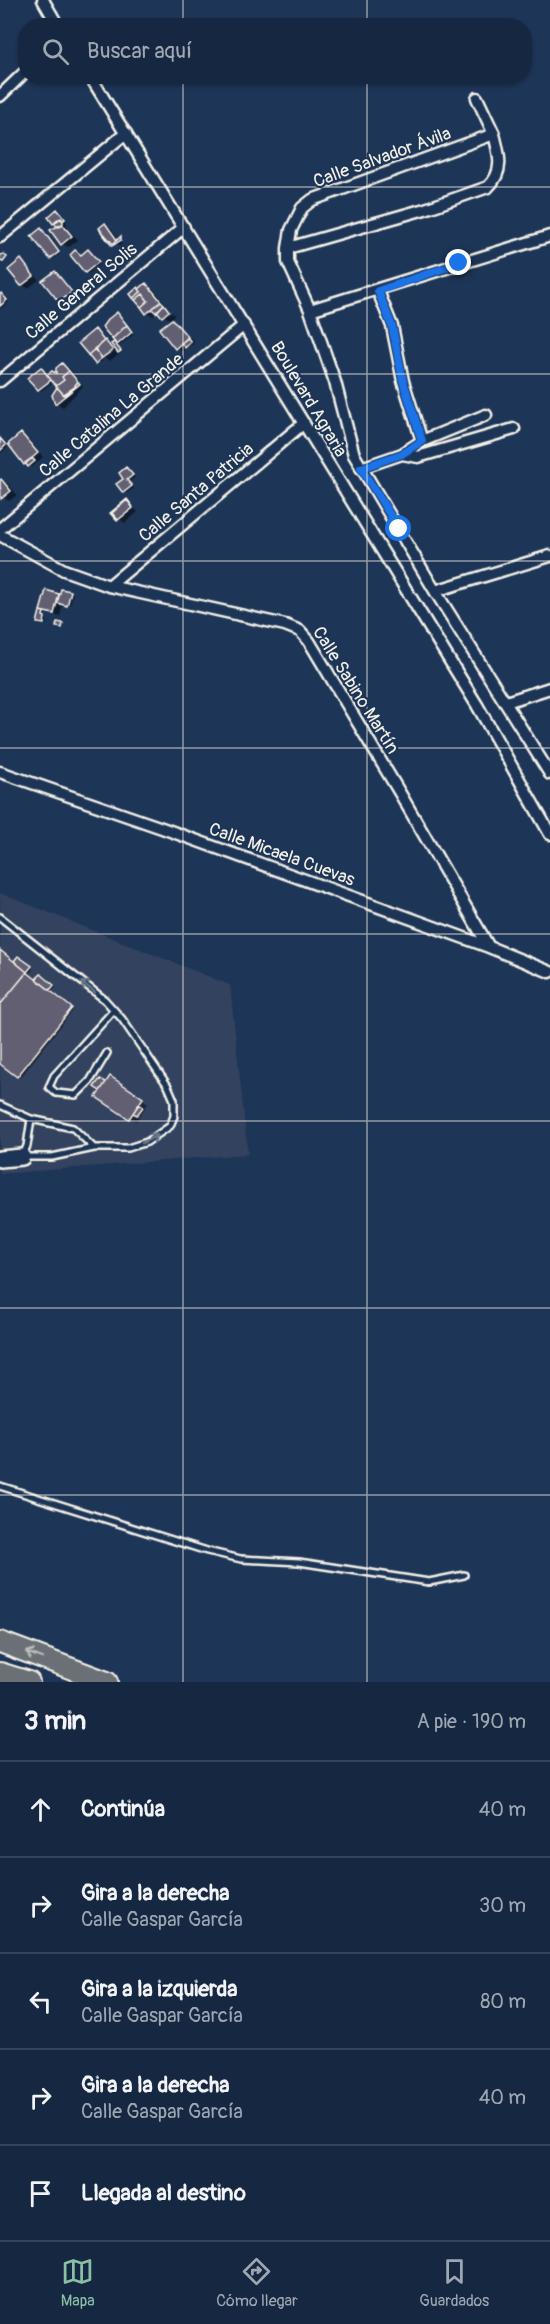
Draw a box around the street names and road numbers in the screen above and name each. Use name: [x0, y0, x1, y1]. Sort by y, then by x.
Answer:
street label: Calle Salvador Ávila: [310, 122, 454, 193]
street label: Calle General Solis: [21, 238, 142, 345]
street label: Boulevard Agraria: [265, 337, 352, 461]
street label: Calle Catalina La Grande: [34, 348, 188, 483]
street label: Calle Santa Patricia: [134, 438, 259, 547]
street label: Calle Sabino Martín: [307, 622, 404, 758]
street label: Calle Micaela Cuevas: [206, 817, 358, 892]

